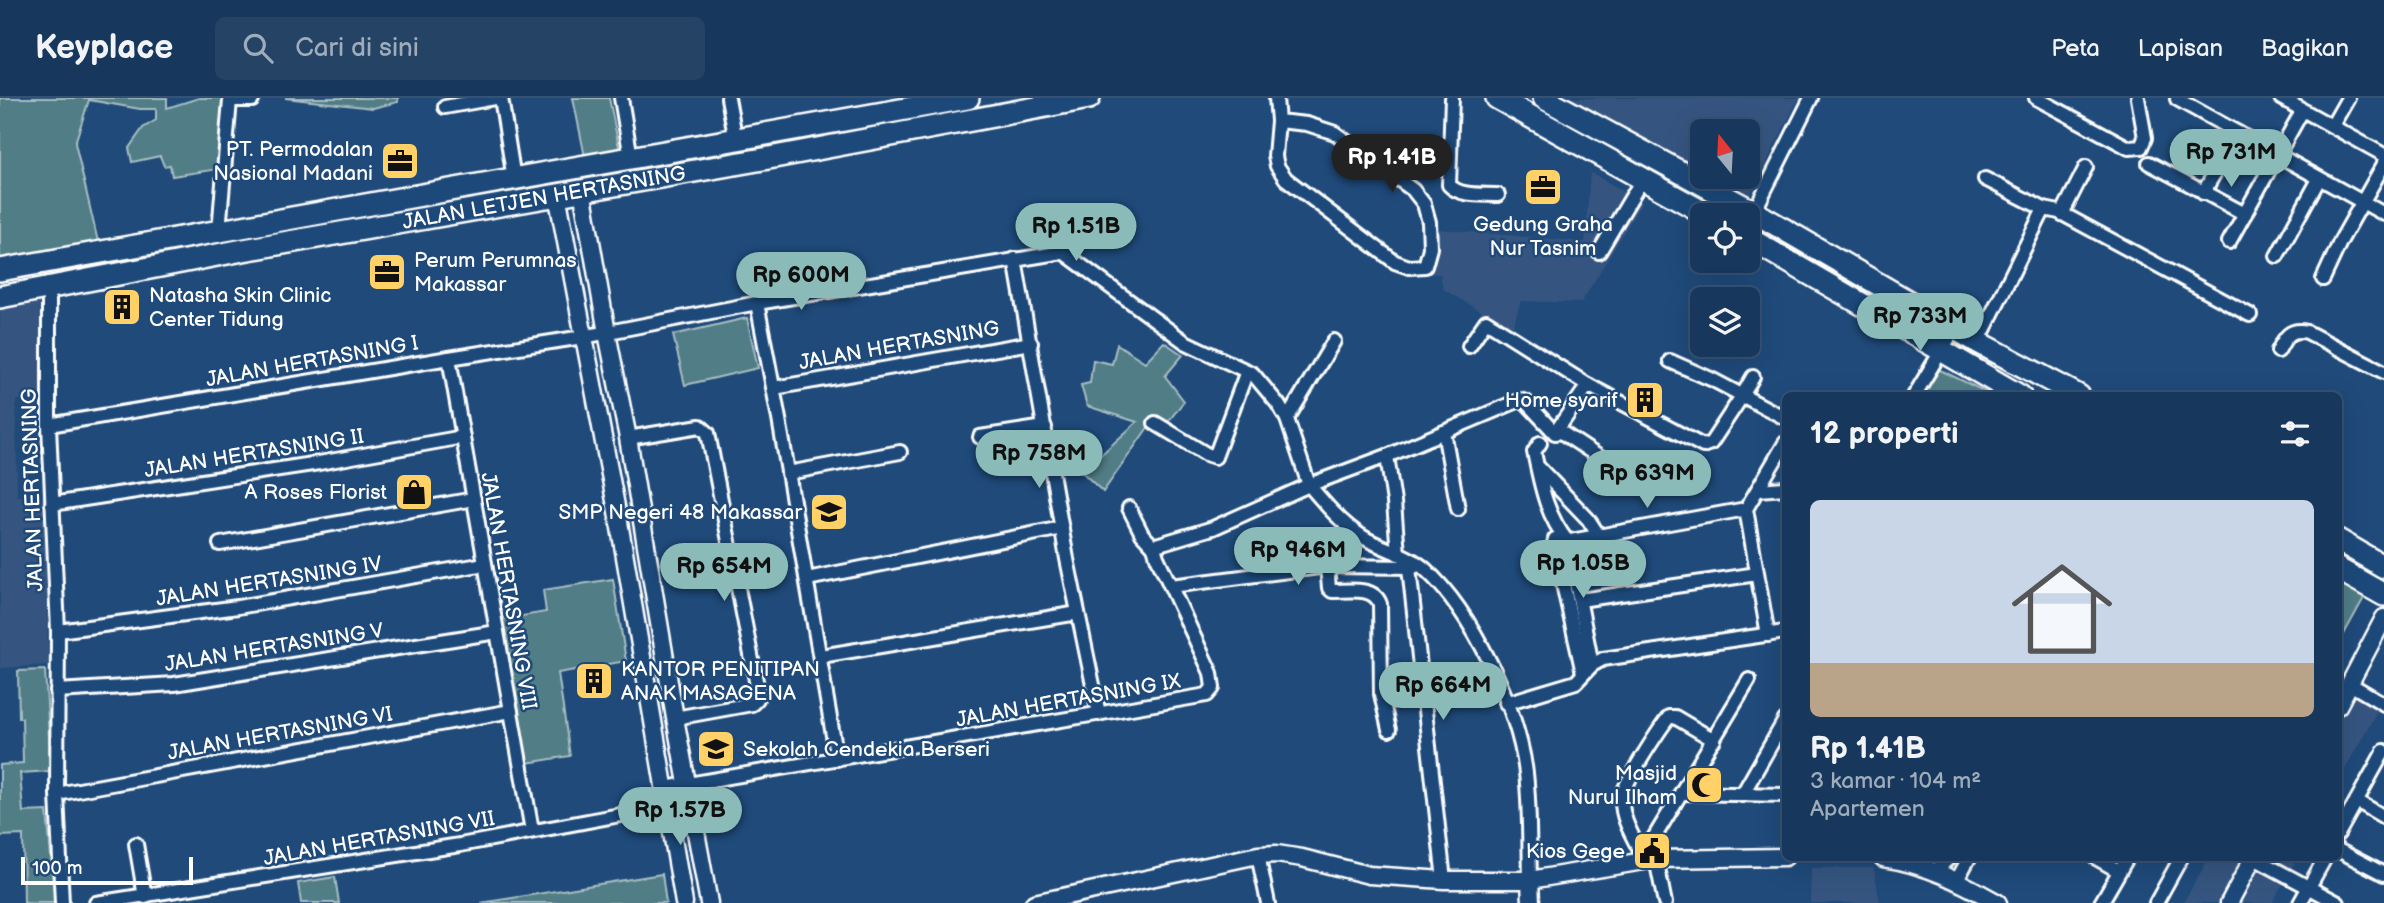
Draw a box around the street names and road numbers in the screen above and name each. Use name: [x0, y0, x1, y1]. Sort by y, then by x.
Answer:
street label: JALAN LETJEN HERTASNING: [400, 161, 688, 235]
street label: JALAN HERTASNING: [797, 315, 1002, 375]
street label: JALAN HERTASNING I: [204, 330, 420, 393]
street label: JALAN HERTASNING: [16, 388, 49, 592]
street label: JALAN HERTASNING II: [143, 424, 366, 483]
street label: JALAN HERTASNING VIII: [475, 470, 542, 712]
street label: JALAN HERTASNING IV: [154, 551, 384, 612]
street label: JALAN HERTASNING V: [163, 618, 385, 677]
street label: JALAN HERTASNING IX: [954, 668, 1182, 733]
street label: JALAN HERTASNING VI: [166, 701, 394, 766]
street label: JALAN HERTASNING VII: [262, 806, 497, 871]

